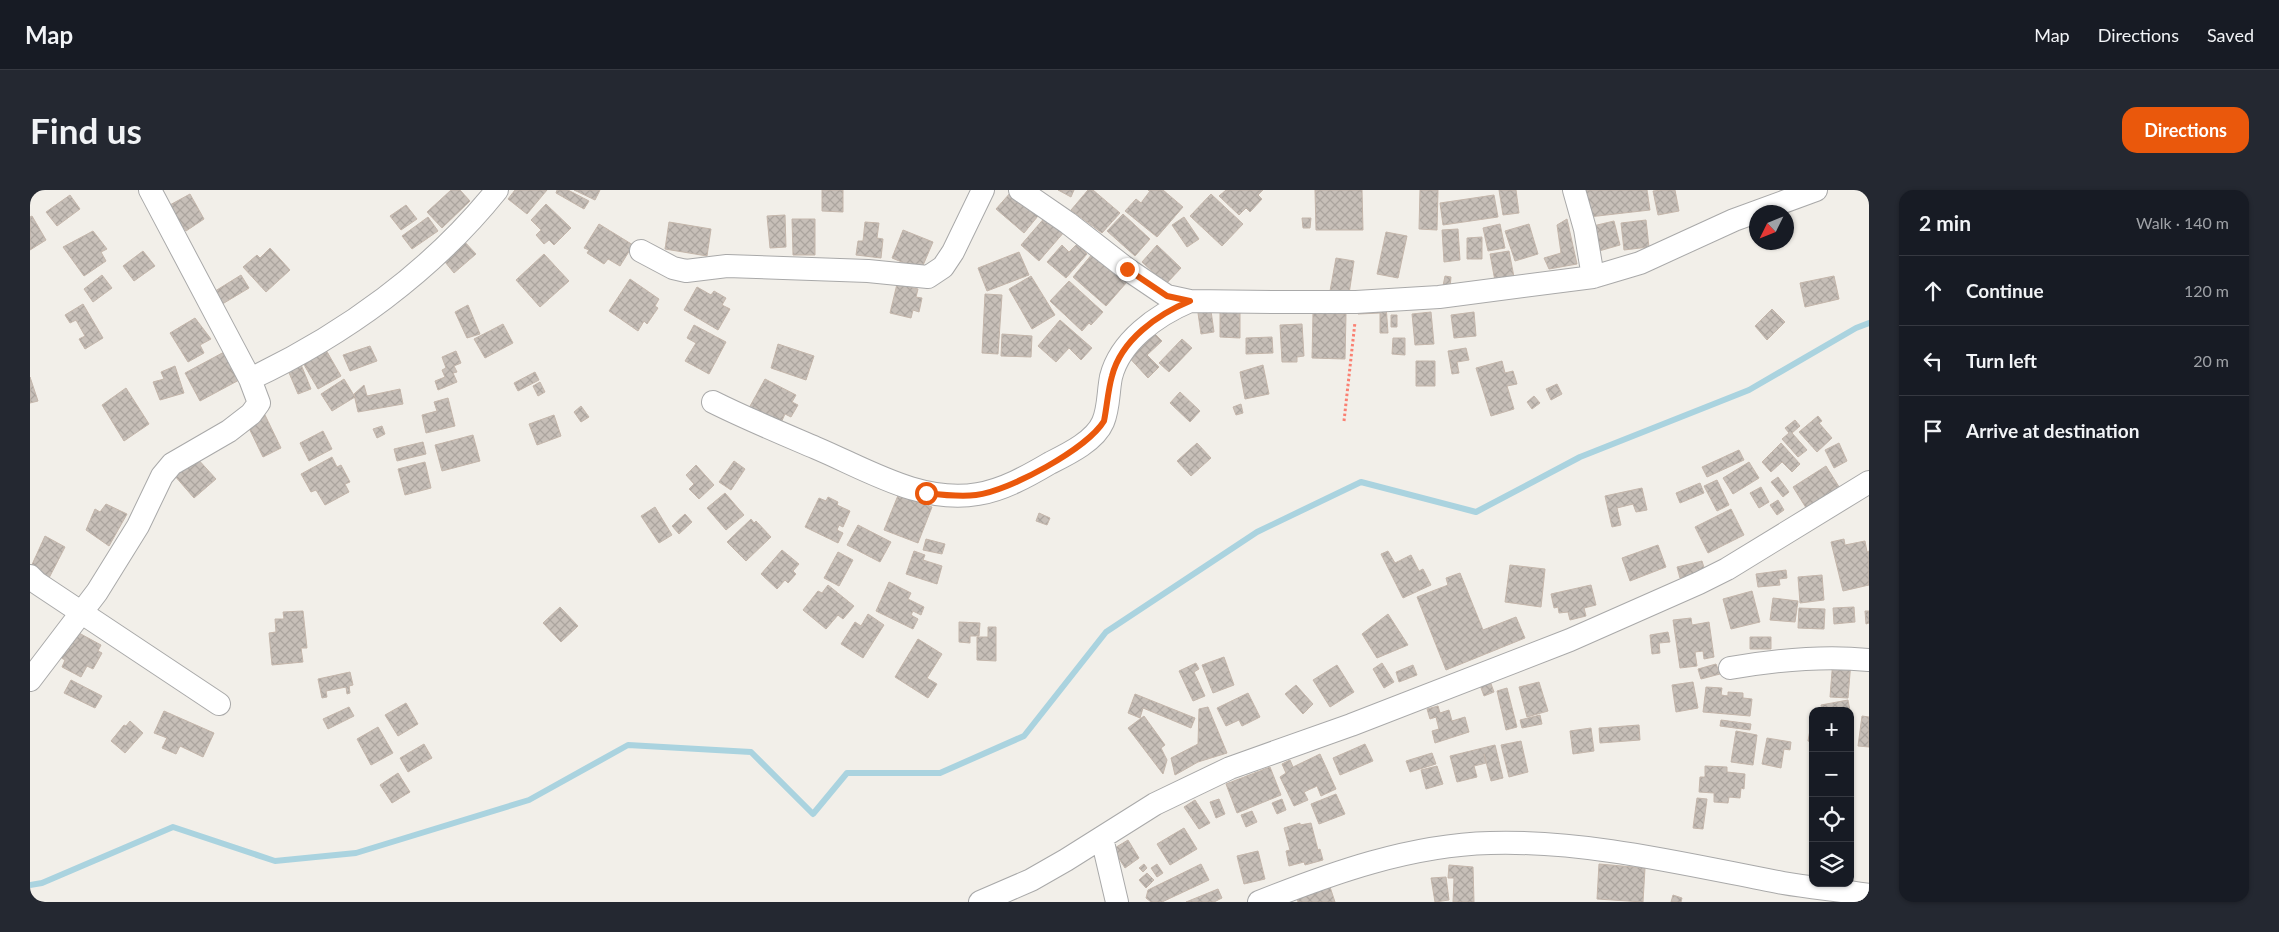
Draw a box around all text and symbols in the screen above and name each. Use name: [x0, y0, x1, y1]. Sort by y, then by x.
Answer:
text: Map: [25, 20, 73, 49]
text: Map: [2034, 24, 2070, 46]
text: Directions: [2098, 24, 2179, 46]
text: Saved: [2207, 24, 2254, 46]
button: Directions: [2122, 107, 2249, 153]
text: Find us: [30, 109, 142, 151]
north arrow: [1749, 205, 1794, 250]
text: 2 min: [1919, 210, 1971, 235]
text: Walk · 140 m: [2136, 213, 2229, 232]
route end: [1116, 258, 1139, 281]
icon: ahead: [1919, 277, 1947, 305]
text: Continue: [1966, 279, 2044, 302]
text: 120 m: [2184, 281, 2229, 300]
icon: left: [1919, 347, 1947, 375]
text: Turn left: [1966, 349, 2037, 372]
text: 20 m: [2193, 351, 2229, 370]
icon: arrive: [1919, 417, 1947, 445]
text: Arrive at destination: [1966, 419, 2139, 442]
route start: [915, 482, 938, 505]
map controls: [1809, 707, 1854, 887]
button: +: [1809, 707, 1854, 752]
button: −: [1809, 752, 1854, 797]
button: locate: [1809, 797, 1854, 842]
button: layers: [1809, 842, 1854, 887]

